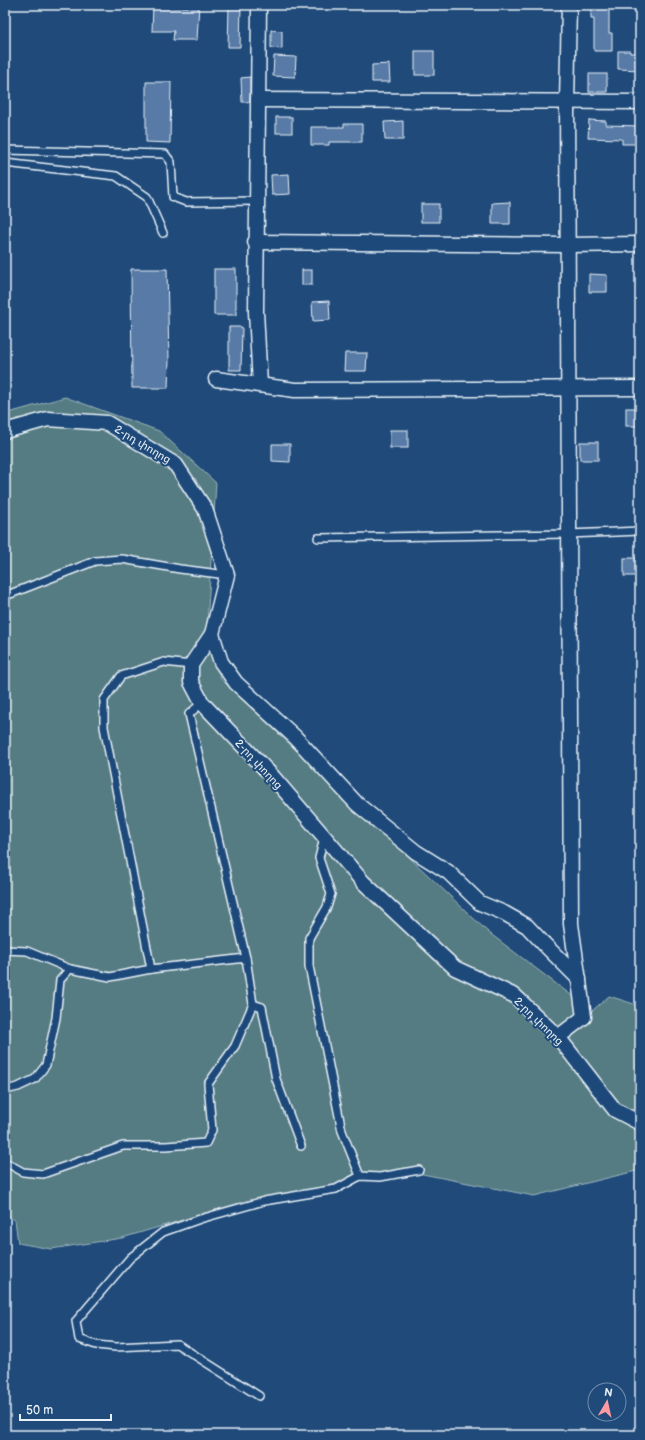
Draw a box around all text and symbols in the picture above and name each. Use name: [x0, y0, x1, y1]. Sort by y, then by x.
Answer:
street label: 2-րդ փողոց: [112, 423, 173, 466]
street label: 2-րդ փողոց: [232, 737, 285, 792]
street label: 2-րդ փողոց: [511, 995, 566, 1048]
north arrow: [587, 1382, 627, 1422]
text: N: [603, 1386, 614, 1400]
scale bar: [20, 1396, 111, 1422]
text: 50 m: [26, 1403, 53, 1418]

